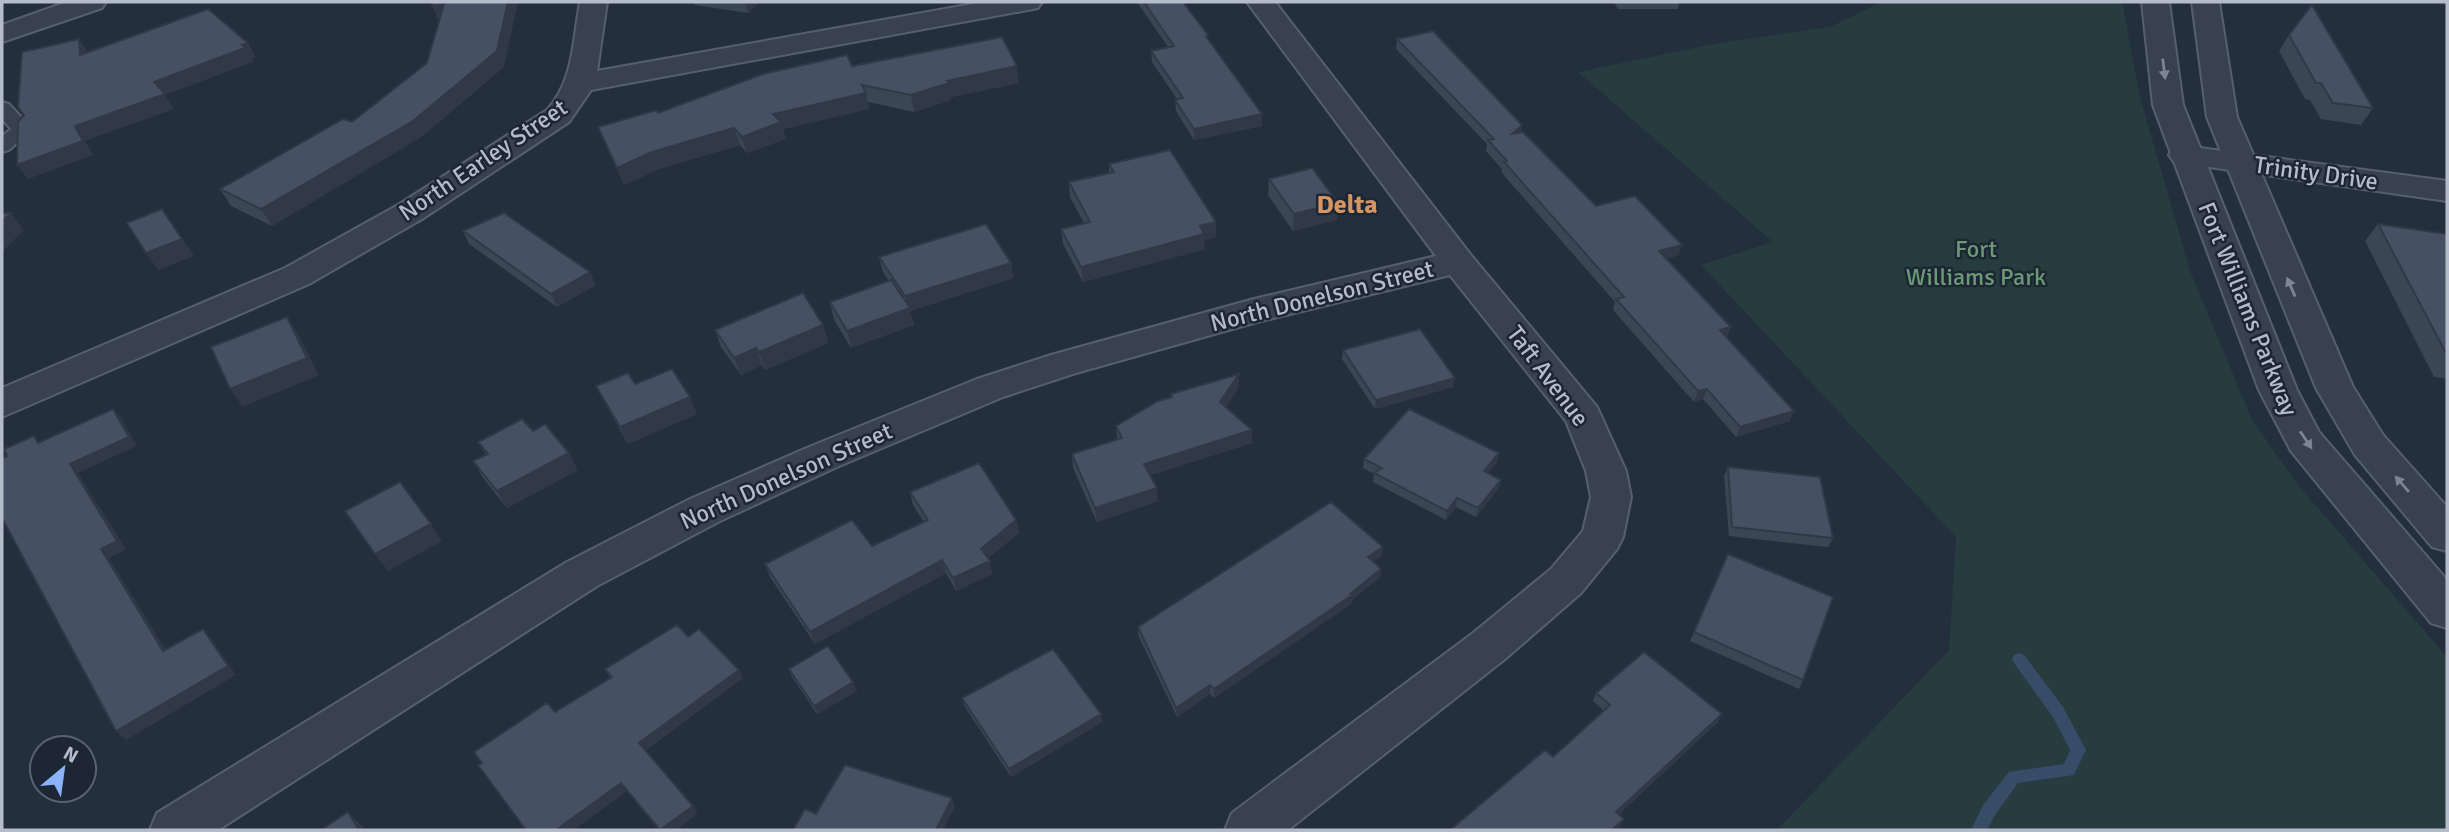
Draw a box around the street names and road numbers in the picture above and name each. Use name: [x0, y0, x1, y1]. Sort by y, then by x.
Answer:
street label: North Earley Street: [393, 93, 573, 227]
street label: Trinity Drive: [2252, 149, 2380, 197]
street label: Fort Williams Parkway: [2191, 198, 2305, 420]
street label: North Donelson Street: [1207, 254, 1437, 338]
street label: Taft Avenue: [1500, 320, 1596, 432]
street label: North Donelson Street: [675, 416, 897, 536]

